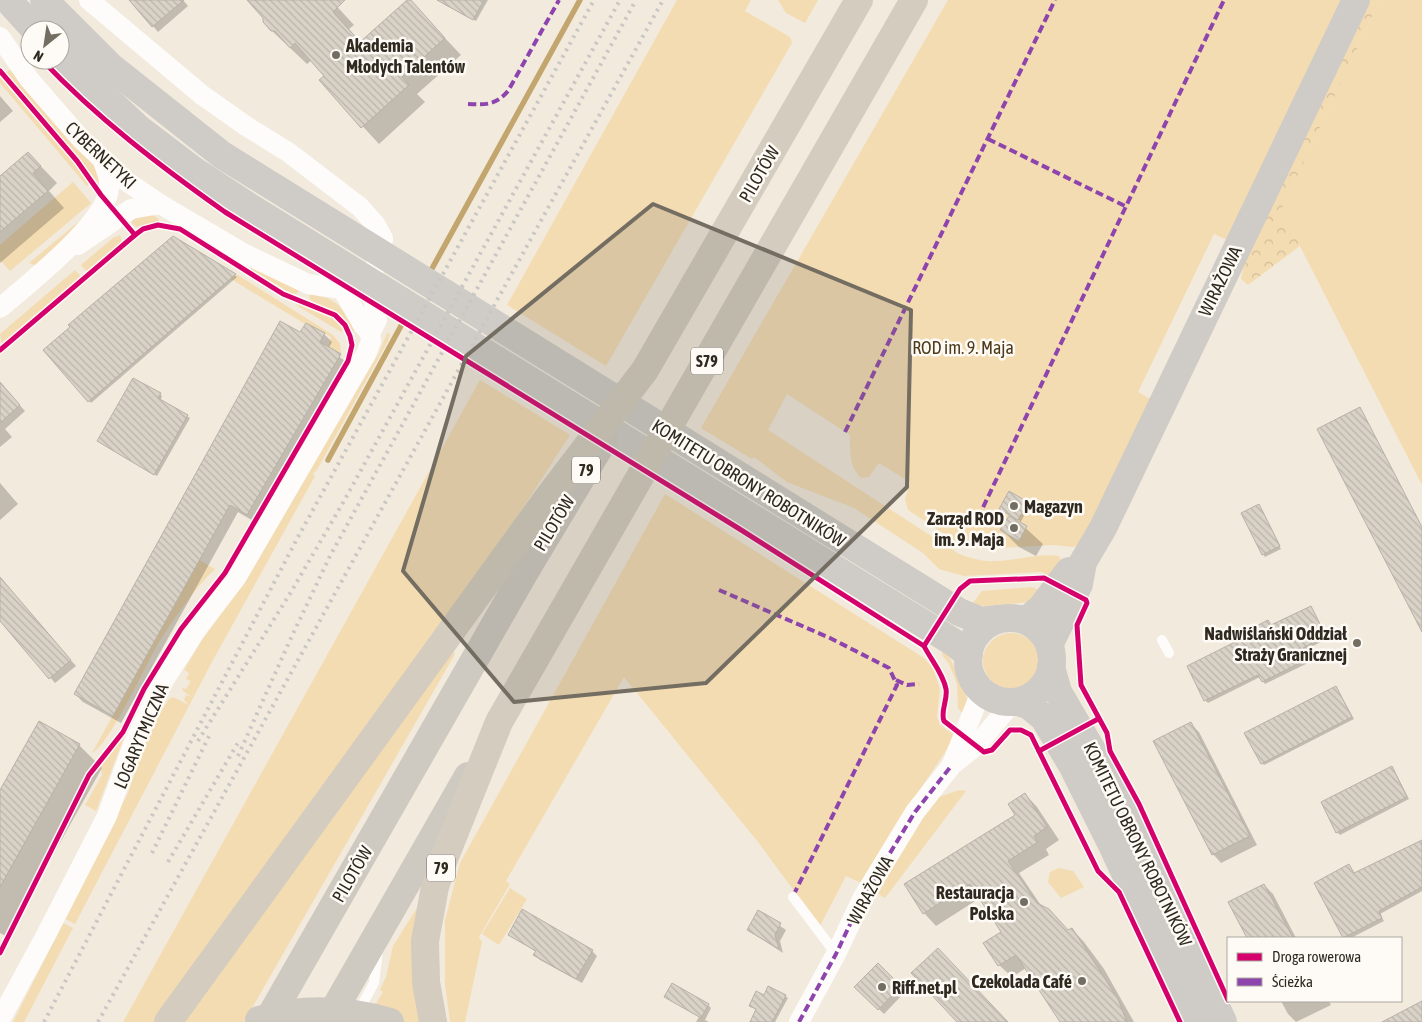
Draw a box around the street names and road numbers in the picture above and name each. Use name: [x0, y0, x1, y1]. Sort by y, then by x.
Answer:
street label: CYBERNETYKI: [61, 117, 141, 193]
street label: PILOTÓW: [735, 142, 783, 206]
street label: WIRAŻOWA: [1194, 242, 1246, 319]
road number: S79: [691, 348, 723, 374]
street label: KOMITETU OBRONY ROBOTNIKÓW: [648, 415, 850, 551]
road number: 79: [572, 456, 600, 484]
street label: PILOTÓW: [529, 491, 579, 555]
street label: LOGARYTMICZNA: [109, 680, 173, 792]
street label: KOMITETU OBRONY ROBOTNIKÓW: [1079, 739, 1197, 949]
street label: PILOTÓW: [328, 842, 376, 906]
street label: WIRAŻOWA: [843, 852, 898, 928]
road number: 79: [427, 854, 455, 881]

